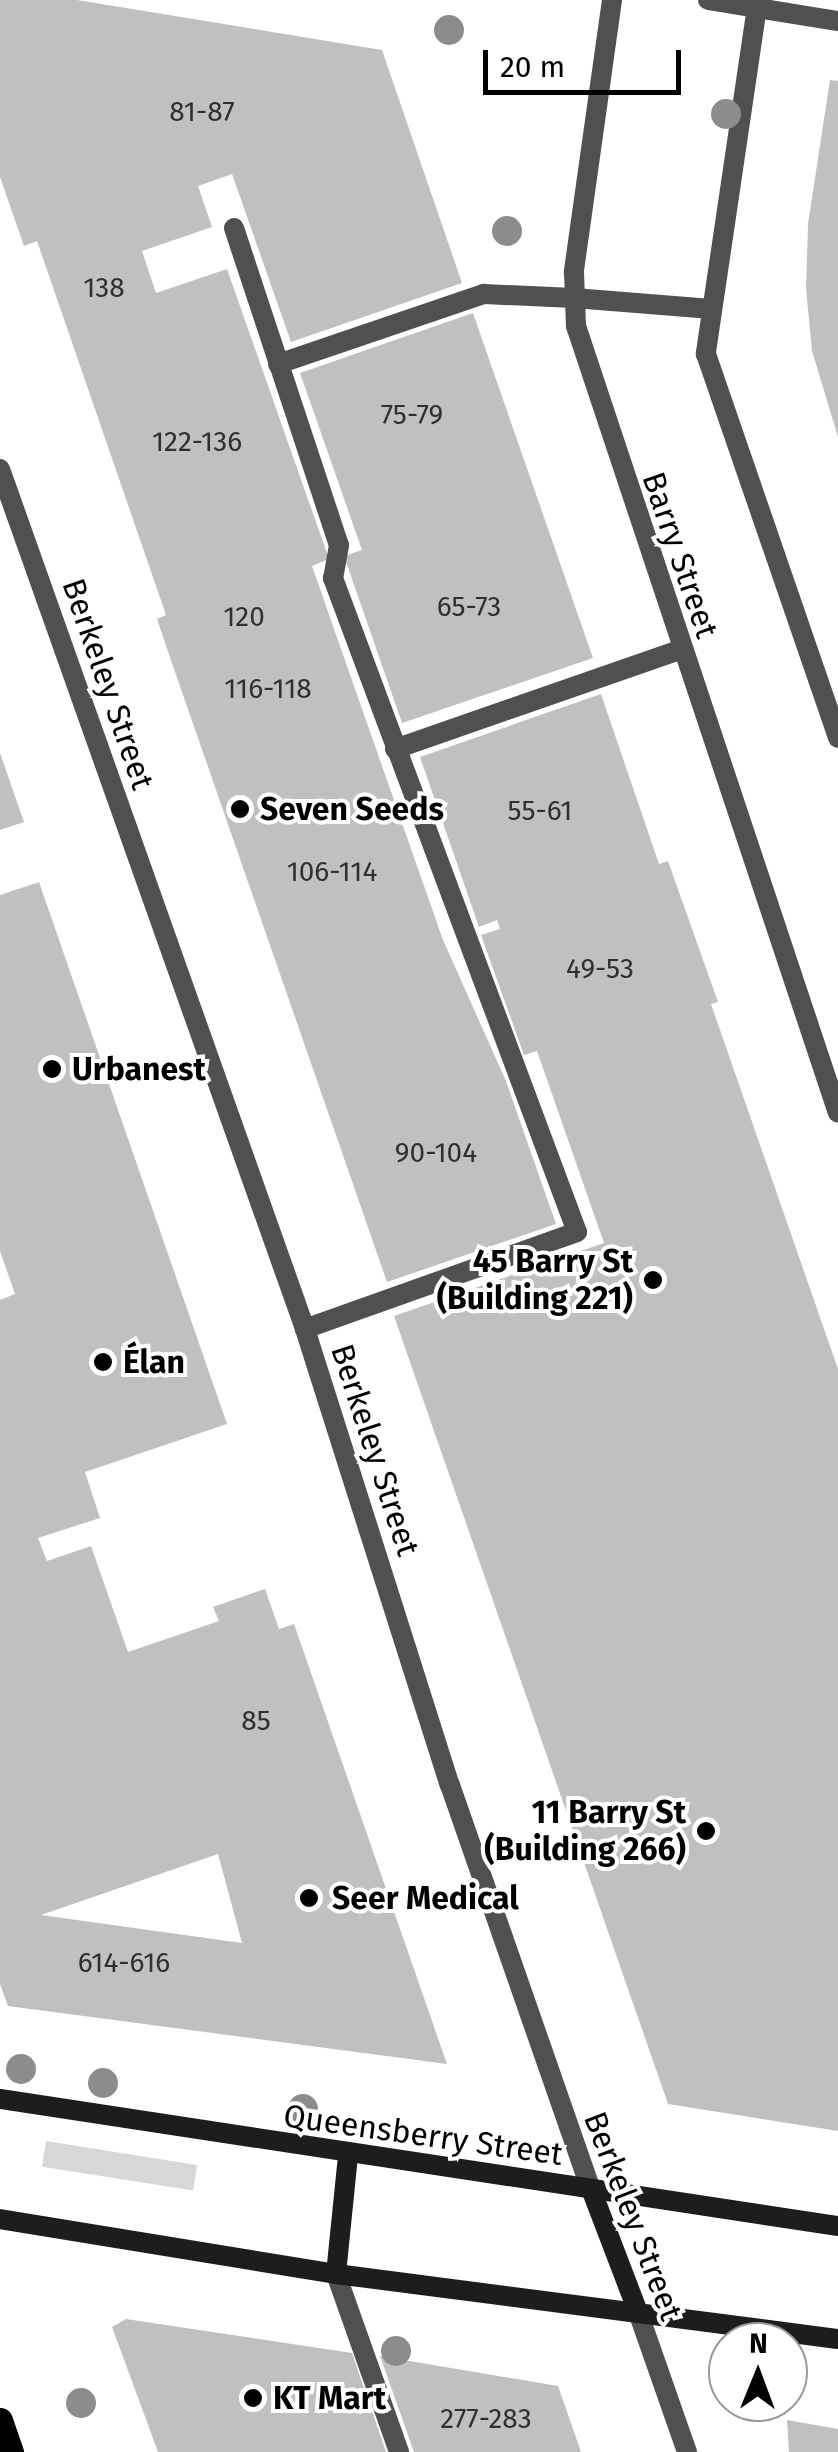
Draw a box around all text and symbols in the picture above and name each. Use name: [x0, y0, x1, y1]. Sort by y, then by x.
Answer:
scale bar: [488, 30, 686, 92]
text: 20 m: [500, 49, 565, 85]
house number: 81-87: [169, 95, 235, 129]
house number: 138: [83, 271, 125, 305]
house number: 75-79: [381, 398, 443, 432]
house number: 122-136: [152, 425, 242, 459]
street label: Barry Street: [634, 467, 726, 643]
street label: Berkeley Street: [54, 574, 162, 794]
house number: 65-73: [437, 590, 501, 624]
house number: 120: [223, 600, 265, 634]
house number: 116-118: [224, 672, 312, 706]
place label: Seven Seeds: [260, 790, 444, 828]
house number: 55-61: [508, 794, 572, 828]
marker: Seven Seeds: [229, 798, 251, 820]
house number: 106-114: [287, 855, 377, 889]
house number: 49-53: [566, 952, 634, 986]
place label: Urbanest: [72, 1050, 206, 1088]
marker: Urbanest: [41, 1058, 63, 1080]
house number: 90-104: [395, 1136, 477, 1170]
place label: 45 Barry St (Building 221): [437, 1243, 633, 1318]
marker: 45 Barry St (Building 221): [642, 1269, 664, 1291]
street label: Berkeley Street: [323, 1339, 427, 1561]
place label: Élan: [123, 1343, 185, 1381]
marker: Élan: [92, 1351, 114, 1373]
house number: 85: [241, 1704, 271, 1738]
place label: 11 Barry St (Building 266): [484, 1794, 686, 1869]
marker: 11 Barry St (Building 266): [695, 1820, 717, 1842]
place label: Seer Medical: [332, 1879, 519, 1917]
marker: Seer Medical: [296, 1885, 322, 1911]
house number: 614-616: [78, 1946, 170, 1980]
street label: Queensberry Street: [281, 2096, 565, 2174]
street label: Berkeley Street: [576, 2106, 690, 2326]
north arrow: [708, 2322, 808, 2422]
text: N: [749, 2327, 768, 2360]
place label: KT Mart: [273, 2379, 386, 2417]
marker: KT Mart: [242, 2387, 264, 2409]
house number: 277-283: [440, 2402, 532, 2436]

